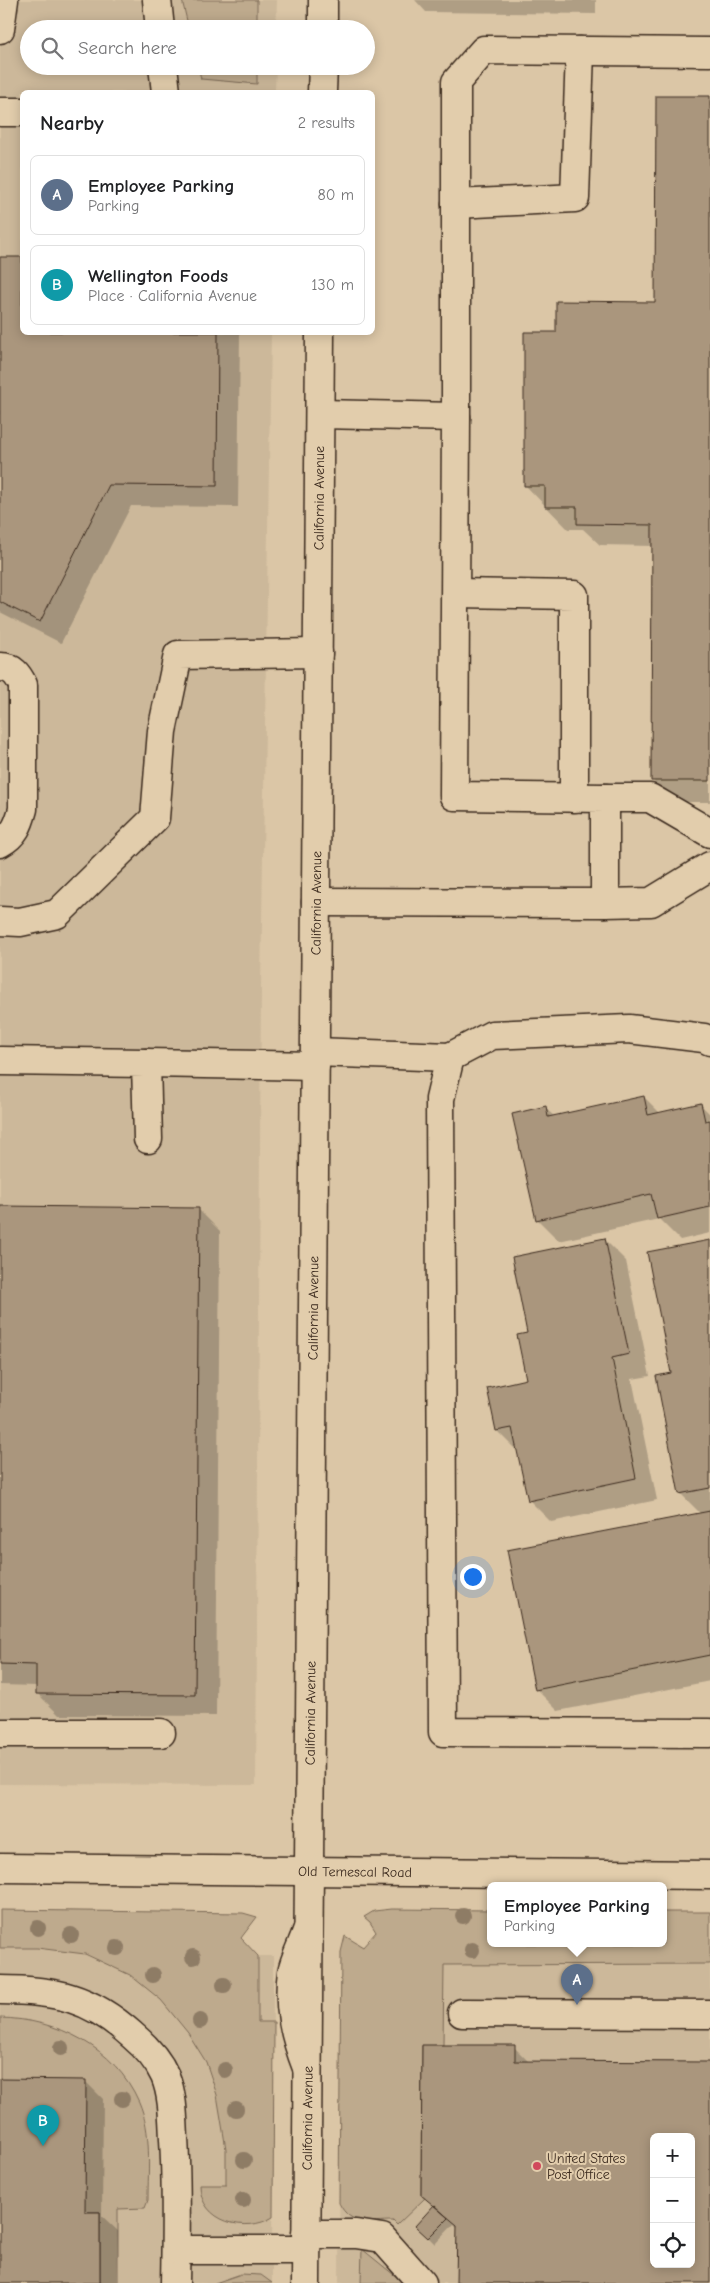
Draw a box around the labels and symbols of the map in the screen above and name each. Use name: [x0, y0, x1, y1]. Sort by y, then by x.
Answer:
street label: California Avenue: [310, 446, 328, 550]
street label: California Avenue: [308, 851, 325, 955]
street label: California Avenue: [305, 1256, 322, 1360]
your location: [460, 1564, 486, 1590]
street label: California Avenue: [302, 1661, 319, 1765]
street label: Old Temescal Road: [298, 1863, 412, 1881]
pin: A: [561, 1964, 593, 2005]
street label: California Avenue: [299, 2066, 317, 2170]
pin: B: [27, 2105, 59, 2146]
place label: United States Post Office: [547, 2150, 625, 2183]
marker: United States Post Office: [531, 2160, 543, 2172]

